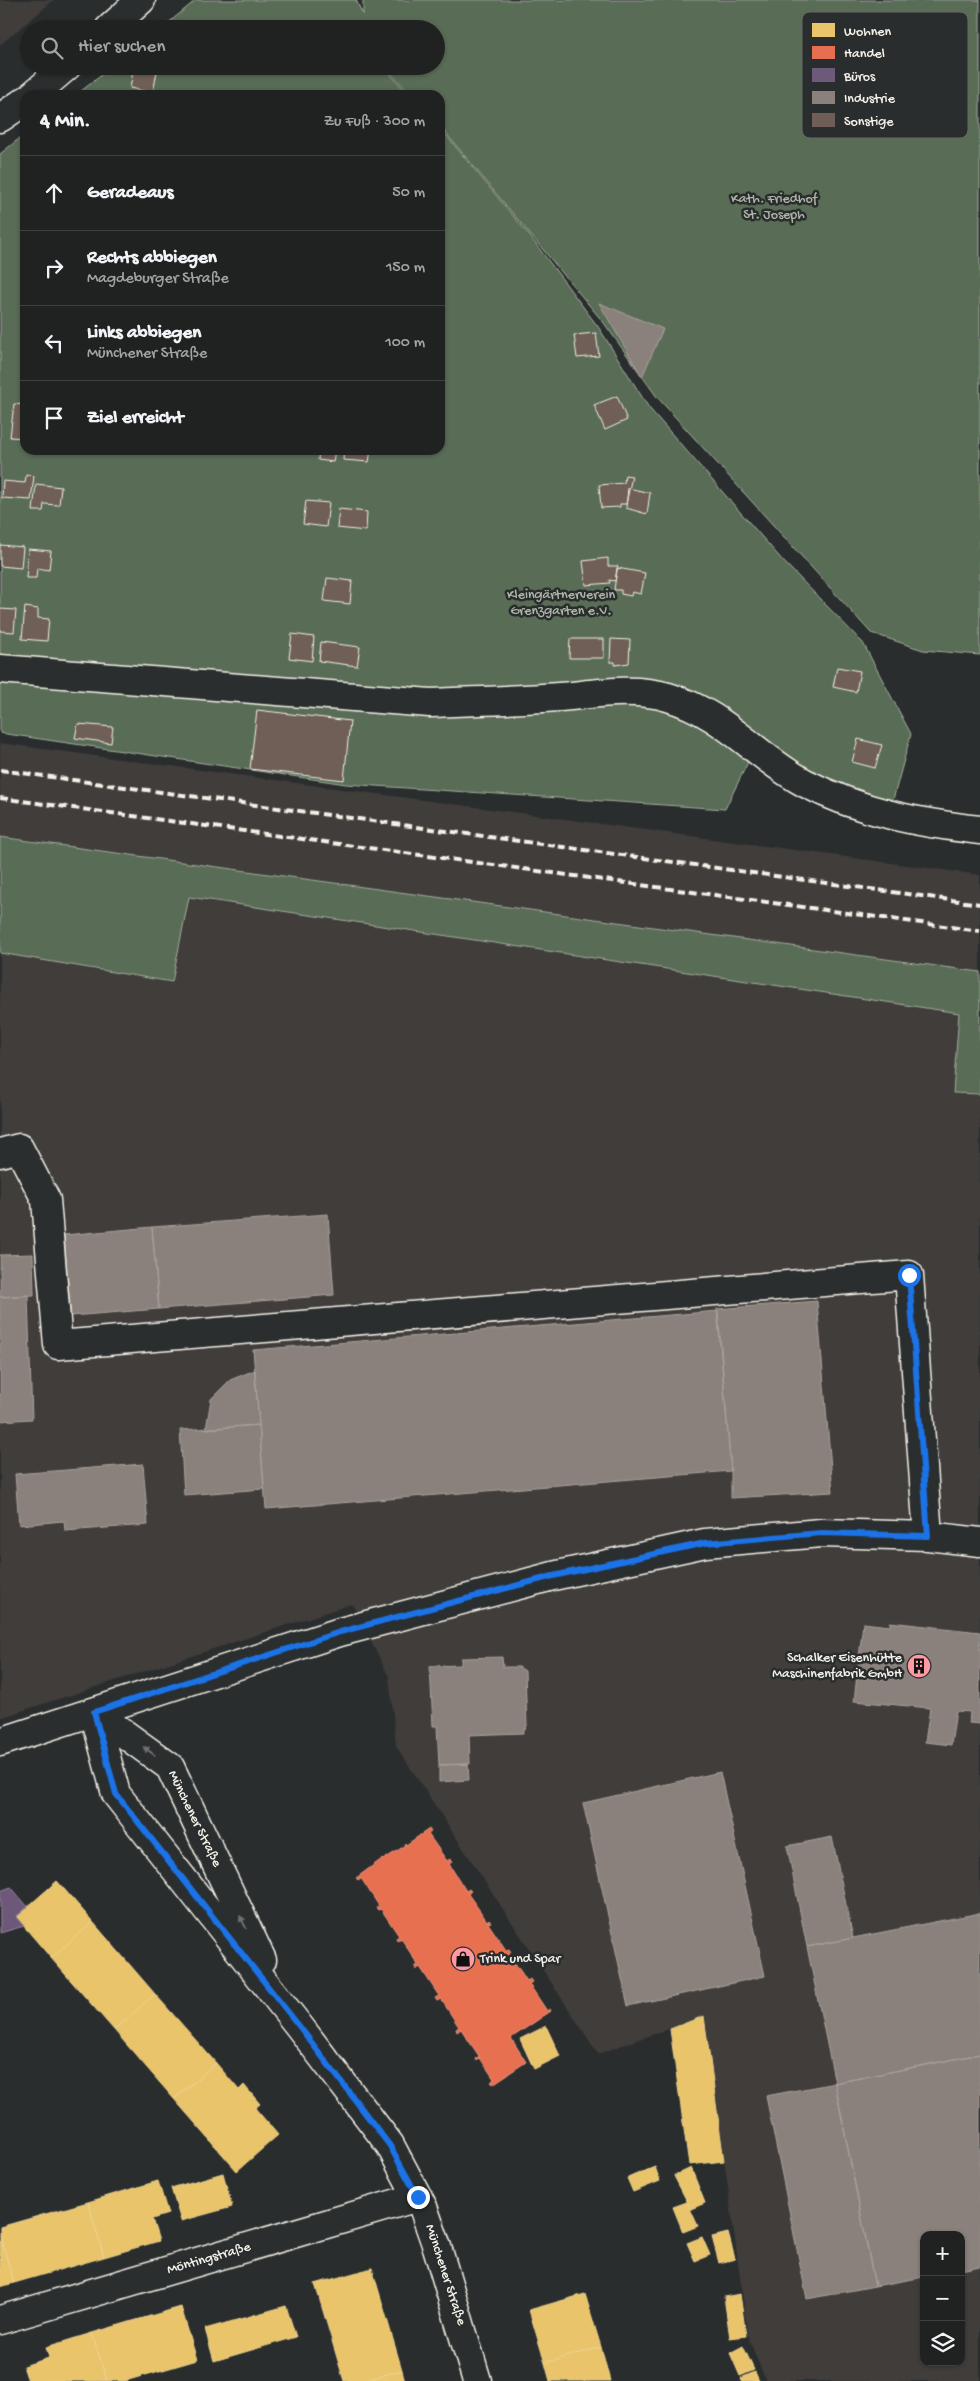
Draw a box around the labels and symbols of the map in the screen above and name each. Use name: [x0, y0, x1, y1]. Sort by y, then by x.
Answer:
legend: [802, 12, 968, 138]
text: Wohnen: [844, 24, 892, 41]
text: Handel: [844, 46, 885, 63]
text: Büros: [843, 69, 876, 86]
text: Industrie: [844, 91, 896, 108]
text: Sonstige: [844, 114, 894, 131]
park label: Kath. Friedhof St. Joseph: [731, 191, 819, 224]
park label: Kleingärtnerverein Grenzgarten e.V.: [507, 587, 615, 620]
route start: [898, 1264, 921, 1287]
place label: Schalker Eisenhütte Maschinenfabrik GmbH: [772, 1650, 903, 1683]
building icon: Schalker Eisenhütte Maschinenfabrik GmbH: [906, 1653, 932, 1679]
one-way arrow: [142, 1746, 156, 1756]
street label: Münchener Straße: [163, 1768, 225, 1871]
one-way arrow: [238, 1914, 247, 1929]
shop icon: Trink und Spar: [450, 1946, 476, 1972]
place label: Trink und Spar: [479, 1951, 561, 1968]
route end: [407, 2186, 430, 2209]
street label: Münchener Straße: [421, 2222, 470, 2328]
street label: Möntingstraße: [165, 2239, 254, 2279]

